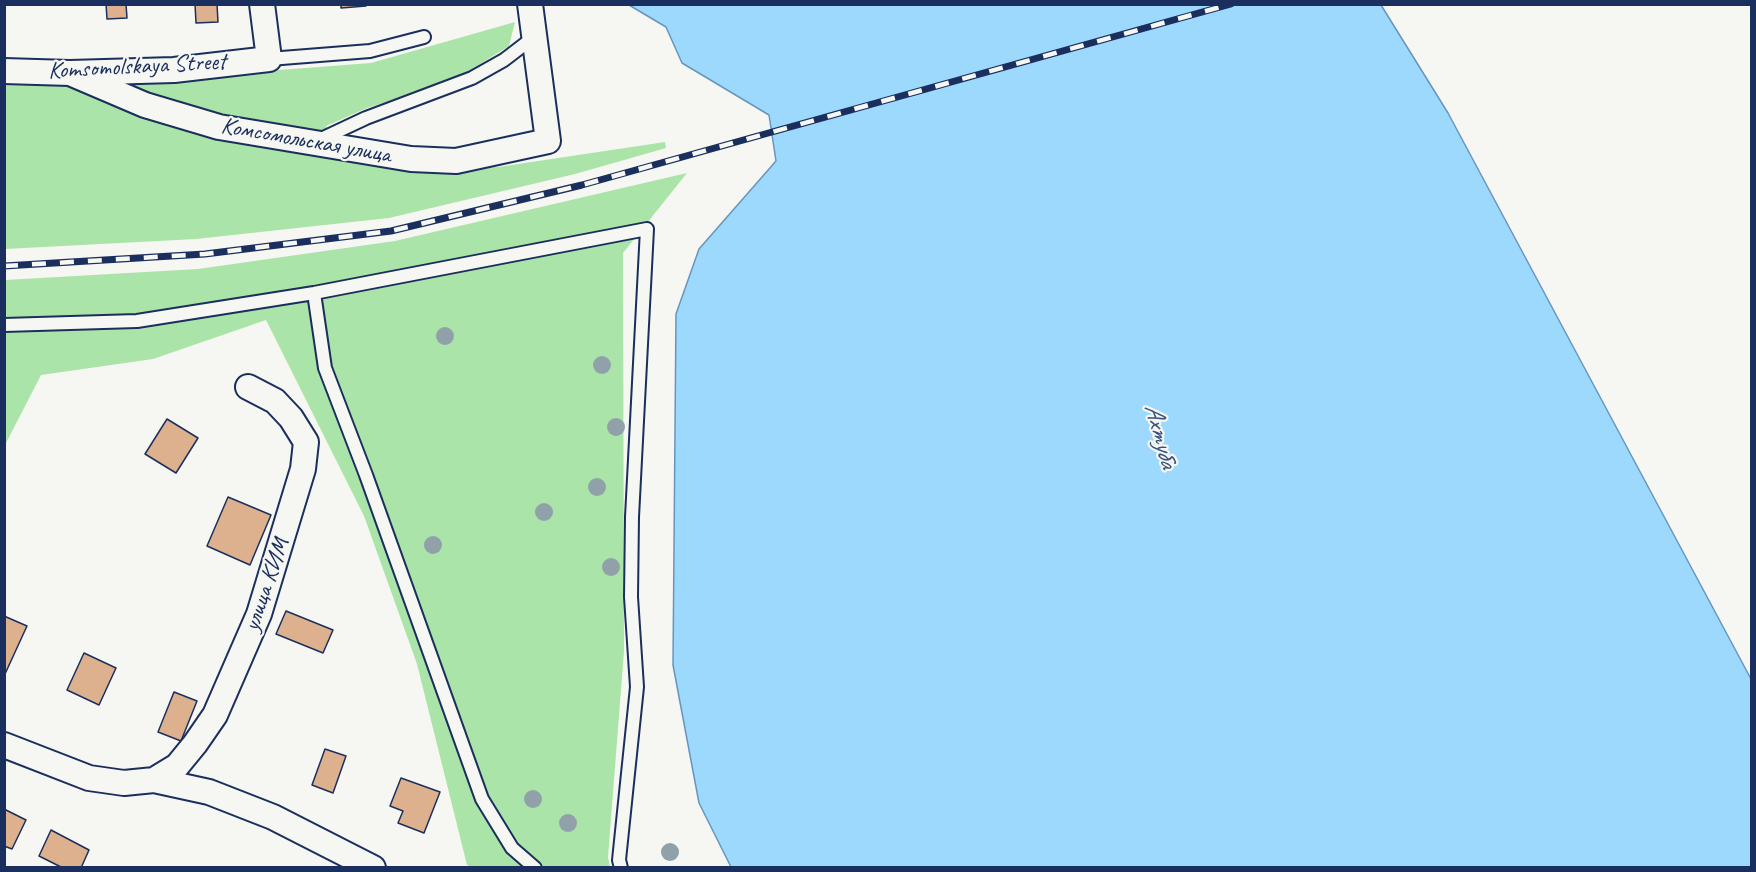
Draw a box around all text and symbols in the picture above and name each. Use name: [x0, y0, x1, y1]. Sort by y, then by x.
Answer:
street label: Komsomolskaya Street: [47, 48, 227, 86]
street label: Комсомольская улица: [219, 112, 393, 170]
water label: Ахтуба: [1137, 401, 1183, 471]
street label: улица КИМ: [238, 535, 296, 635]

